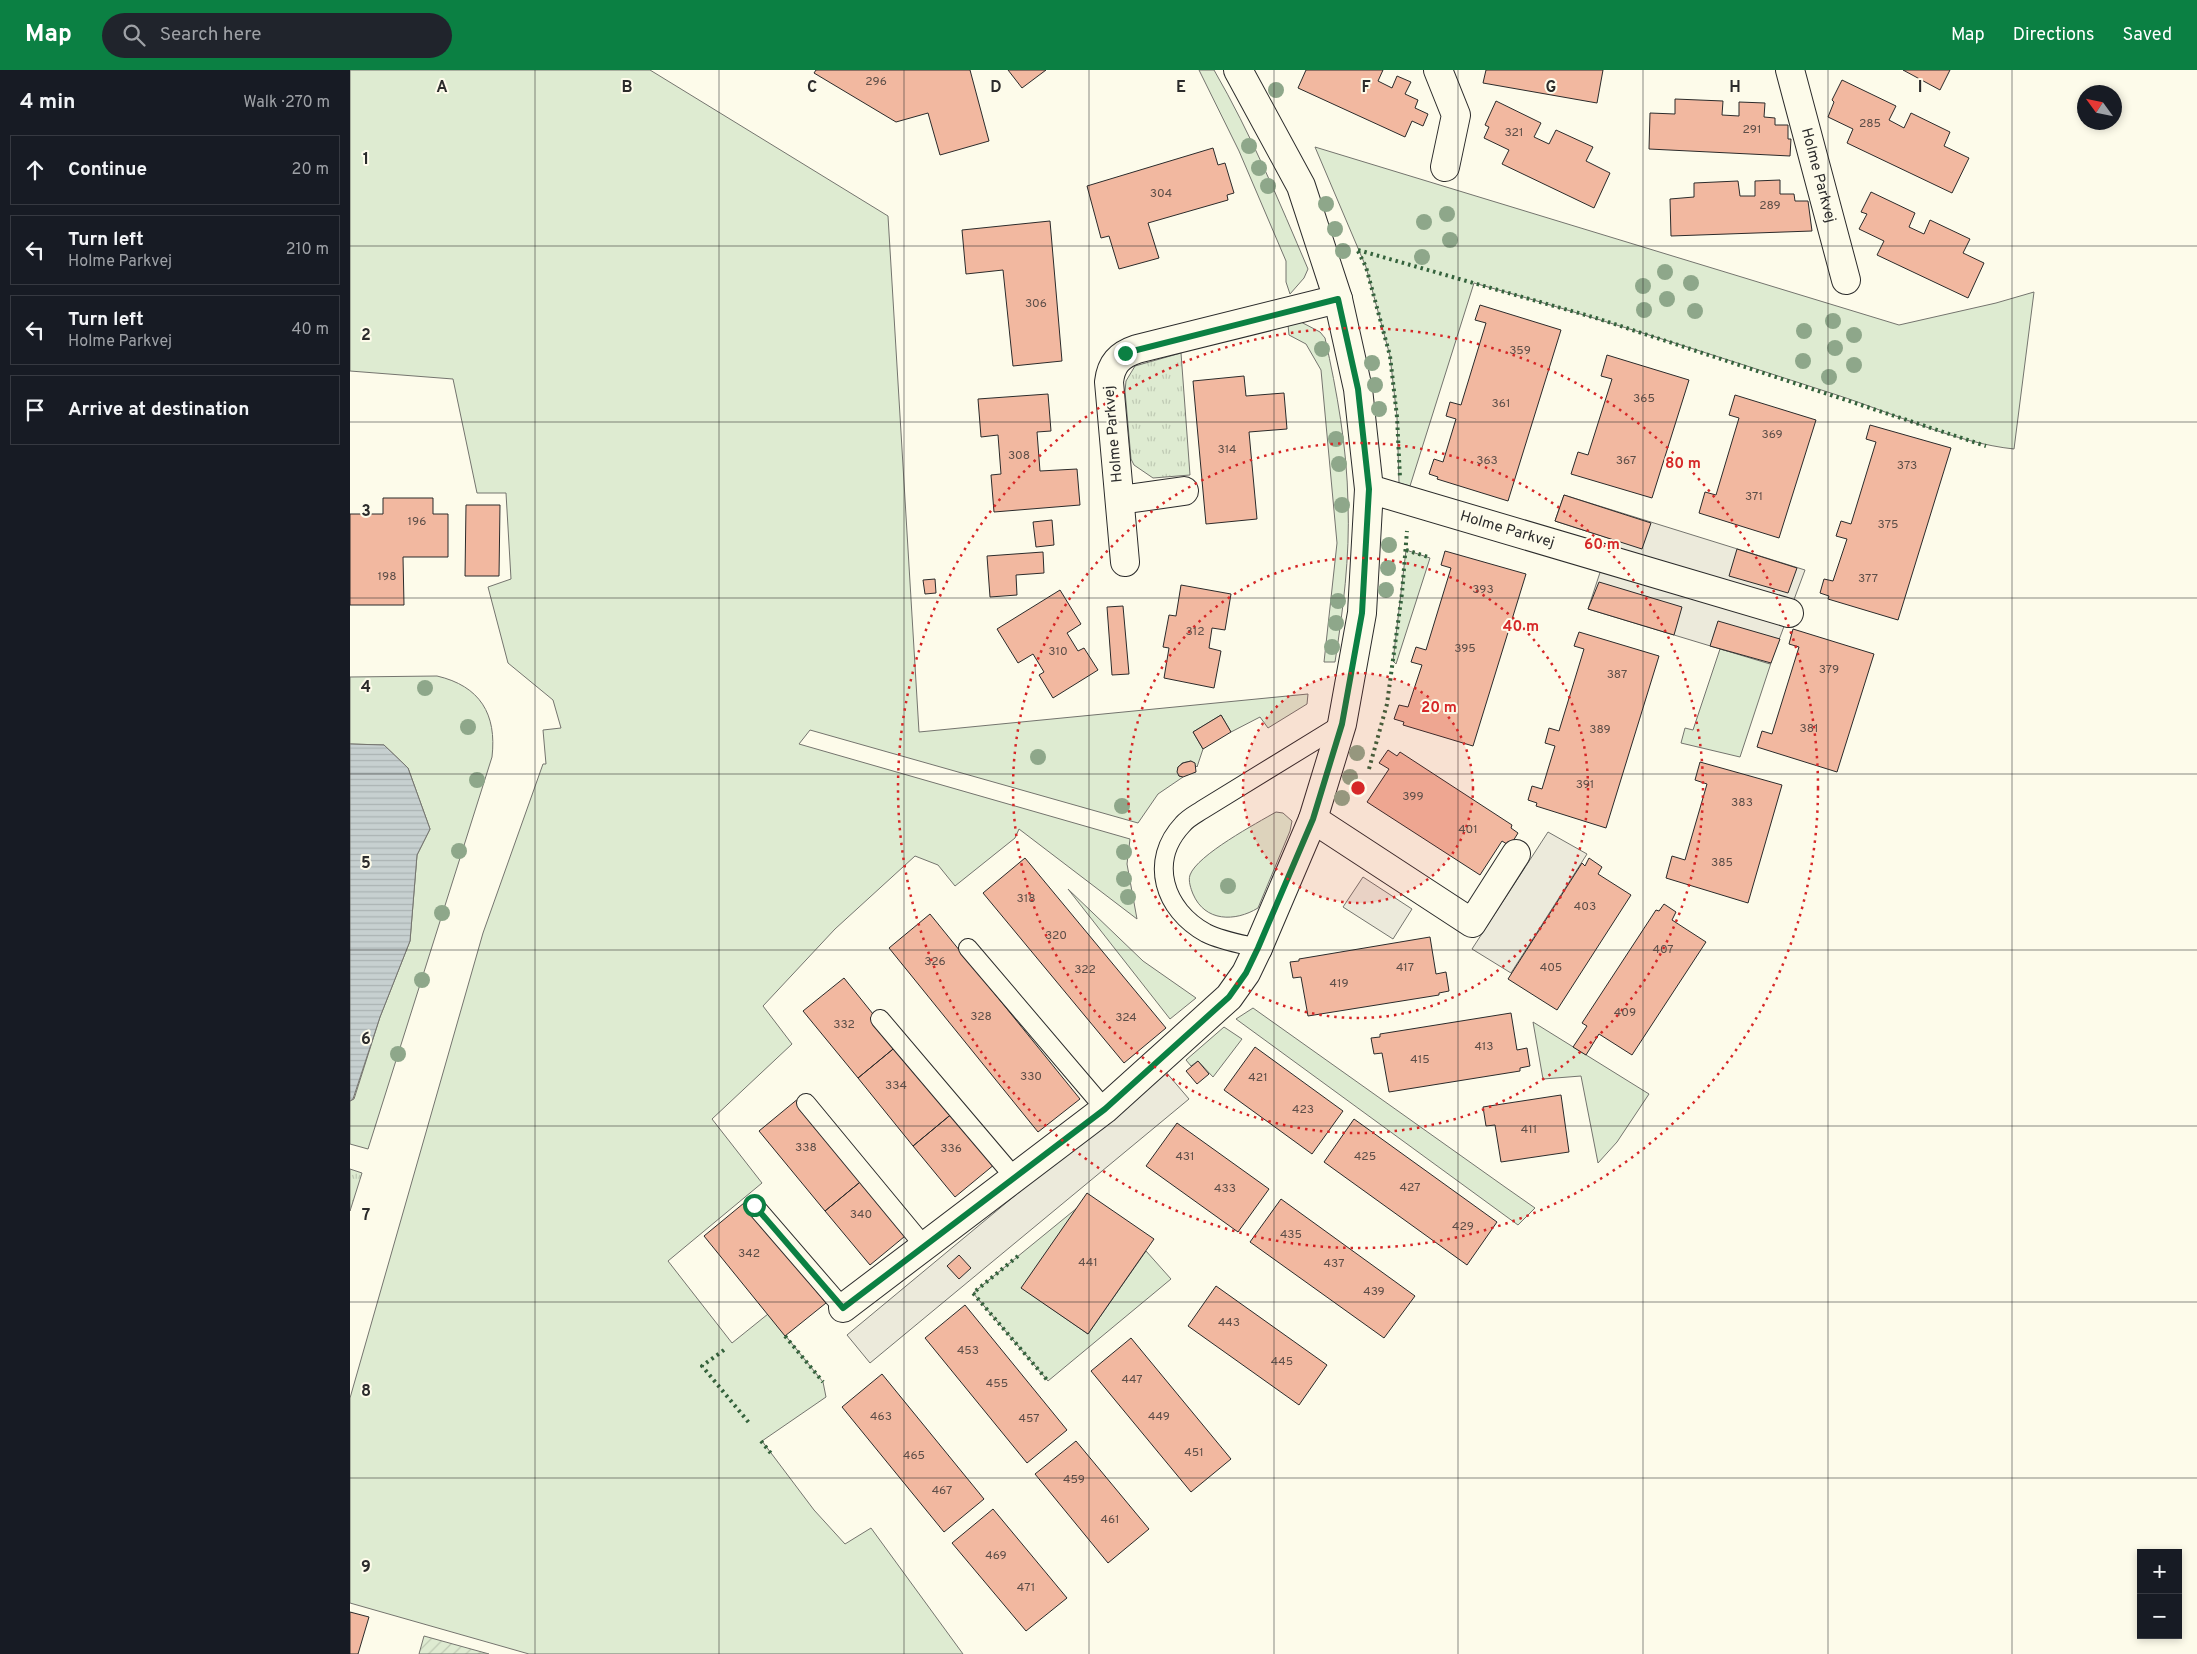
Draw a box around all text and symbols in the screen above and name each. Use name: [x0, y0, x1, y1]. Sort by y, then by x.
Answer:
search box: [102, 13, 452, 58]
text: Map: [25, 20, 72, 50]
icon: search: [120, 21, 148, 49]
text: Search here: [160, 23, 261, 47]
text: Map: [1951, 24, 1985, 47]
text: Directions: [2013, 24, 2095, 47]
text: Saved: [2123, 24, 2172, 47]
house number: 296: [865, 74, 887, 90]
text: A: [436, 78, 448, 98]
text: B: [621, 78, 633, 98]
text: C: [807, 78, 817, 98]
text: D: [990, 78, 1002, 98]
text: E: [1176, 78, 1186, 98]
text: F: [1361, 78, 1371, 98]
text: G: [1546, 78, 1556, 98]
text: H: [1729, 78, 1741, 98]
text: I: [1918, 78, 1922, 98]
north arrow: [2077, 85, 2122, 130]
text: 4 min: [20, 89, 76, 116]
text: Walk · 270 m: [243, 93, 330, 113]
house number: 285: [1859, 116, 1881, 132]
house number: 291: [1743, 122, 1761, 138]
house number: 321: [1505, 125, 1523, 141]
street label: Holme Parkvej: [1796, 126, 1840, 225]
text: 1: [363, 150, 369, 170]
icon: ahead: [21, 156, 49, 184]
text: Continue: [68, 158, 147, 182]
text: 20 m: [292, 160, 329, 180]
house number: 304: [1150, 186, 1172, 202]
house number: 289: [1759, 198, 1781, 214]
text: Turn left: [68, 228, 144, 252]
icon: left: [21, 236, 49, 264]
text: 210 m: [286, 240, 329, 260]
text: Holme Parkvej: [68, 252, 172, 272]
house number: 306: [1025, 296, 1047, 312]
text: Turn left: [68, 308, 144, 332]
icon: left: [21, 316, 49, 344]
text: 40 m: [291, 320, 329, 340]
text: 2: [361, 326, 371, 346]
text: Holme Parkvej: [68, 332, 172, 352]
route end: [1114, 342, 1137, 365]
house number: 359: [1509, 343, 1531, 359]
street label: Holme Parkvej: [1100, 385, 1128, 483]
house number: 365: [1633, 391, 1655, 407]
icon: arrive: [21, 396, 49, 424]
house number: 361: [1492, 396, 1510, 412]
text: Arrive at destination: [68, 398, 249, 422]
house number: 369: [1761, 427, 1783, 443]
house number: 314: [1218, 442, 1236, 458]
house number: 308: [1008, 448, 1030, 464]
house number: 363: [1476, 453, 1498, 469]
house number: 367: [1616, 453, 1636, 469]
text: 80 m: [1665, 455, 1701, 474]
house number: 373: [1897, 458, 1917, 474]
house number: 371: [1745, 489, 1763, 505]
text: 3: [361, 502, 371, 522]
street label: Holme Parkvej: [1458, 507, 1557, 553]
house number: 196: [408, 514, 426, 530]
house number: 375: [1878, 517, 1898, 533]
text: 60 m: [1584, 536, 1620, 555]
house number: 198: [378, 569, 396, 585]
house number: 377: [1858, 571, 1878, 587]
house number: 393: [1472, 582, 1494, 598]
text: 40 m: [1503, 618, 1539, 637]
house number: 312: [1185, 624, 1205, 640]
house number: 395: [1454, 641, 1476, 657]
house number: 310: [1048, 644, 1068, 660]
house number: 379: [1819, 662, 1839, 678]
house number: 387: [1607, 667, 1627, 683]
text: 4: [361, 678, 371, 698]
text: 20 m: [1421, 699, 1457, 718]
house number: 381: [1799, 721, 1819, 737]
house number: 389: [1589, 722, 1611, 738]
house number: 391: [1576, 777, 1594, 793]
centre of rings: [1349, 779, 1367, 797]
house number: 399: [1402, 789, 1424, 805]
house number: 383: [1731, 795, 1753, 811]
house number: 401: [1458, 822, 1478, 838]
text: 5: [361, 854, 371, 874]
house number: 385: [1711, 855, 1733, 871]
house number: 318: [1016, 891, 1036, 907]
house number: 403: [1574, 899, 1596, 915]
house number: 320: [1045, 928, 1067, 944]
house number: 407: [1652, 942, 1674, 958]
house number: 326: [924, 954, 946, 970]
house number: 417: [1396, 960, 1414, 976]
house number: 405: [1540, 960, 1562, 976]
house number: 322: [1074, 962, 1096, 978]
house number: 419: [1329, 976, 1349, 992]
house number: 409: [1614, 1005, 1636, 1021]
house number: 328: [970, 1009, 992, 1025]
house number: 324: [1115, 1010, 1137, 1026]
house number: 332: [833, 1017, 855, 1033]
text: 6: [361, 1030, 371, 1050]
house number: 413: [1474, 1039, 1494, 1055]
house number: 415: [1410, 1052, 1430, 1068]
house number: 330: [1020, 1069, 1042, 1085]
house number: 421: [1248, 1070, 1268, 1086]
house number: 334: [885, 1078, 907, 1094]
house number: 423: [1292, 1102, 1314, 1118]
house number: 411: [1521, 1122, 1537, 1138]
house number: 338: [795, 1140, 817, 1156]
house number: 336: [940, 1141, 962, 1157]
house number: 431: [1175, 1149, 1195, 1165]
house number: 425: [1354, 1149, 1376, 1165]
house number: 427: [1400, 1180, 1420, 1196]
house number: 433: [1214, 1181, 1236, 1197]
route start: [743, 1194, 766, 1217]
text: 7: [362, 1206, 370, 1226]
house number: 340: [850, 1207, 872, 1223]
house number: 429: [1452, 1219, 1474, 1235]
house number: 435: [1280, 1227, 1302, 1243]
house number: 342: [738, 1246, 760, 1262]
house number: 441: [1078, 1255, 1098, 1271]
house number: 437: [1324, 1256, 1344, 1272]
house number: 439: [1363, 1284, 1385, 1300]
house number: 443: [1218, 1315, 1240, 1331]
house number: 453: [957, 1343, 979, 1359]
house number: 445: [1271, 1354, 1293, 1370]
house number: 447: [1121, 1372, 1143, 1388]
house number: 455: [986, 1376, 1008, 1392]
text: 8: [361, 1382, 371, 1402]
house number: 463: [870, 1409, 892, 1425]
house number: 449: [1148, 1409, 1170, 1425]
house number: 457: [1018, 1411, 1040, 1427]
house number: 451: [1184, 1445, 1204, 1461]
house number: 465: [903, 1448, 925, 1464]
house number: 459: [1063, 1472, 1085, 1488]
house number: 467: [932, 1483, 952, 1499]
house number: 461: [1100, 1512, 1120, 1528]
house number: 469: [985, 1548, 1007, 1564]
map controls: [2137, 1549, 2182, 1639]
button: +: [2137, 1549, 2182, 1594]
text: 9: [361, 1558, 371, 1578]
house number: 471: [1017, 1580, 1035, 1596]
button: −: [2137, 1594, 2182, 1639]

